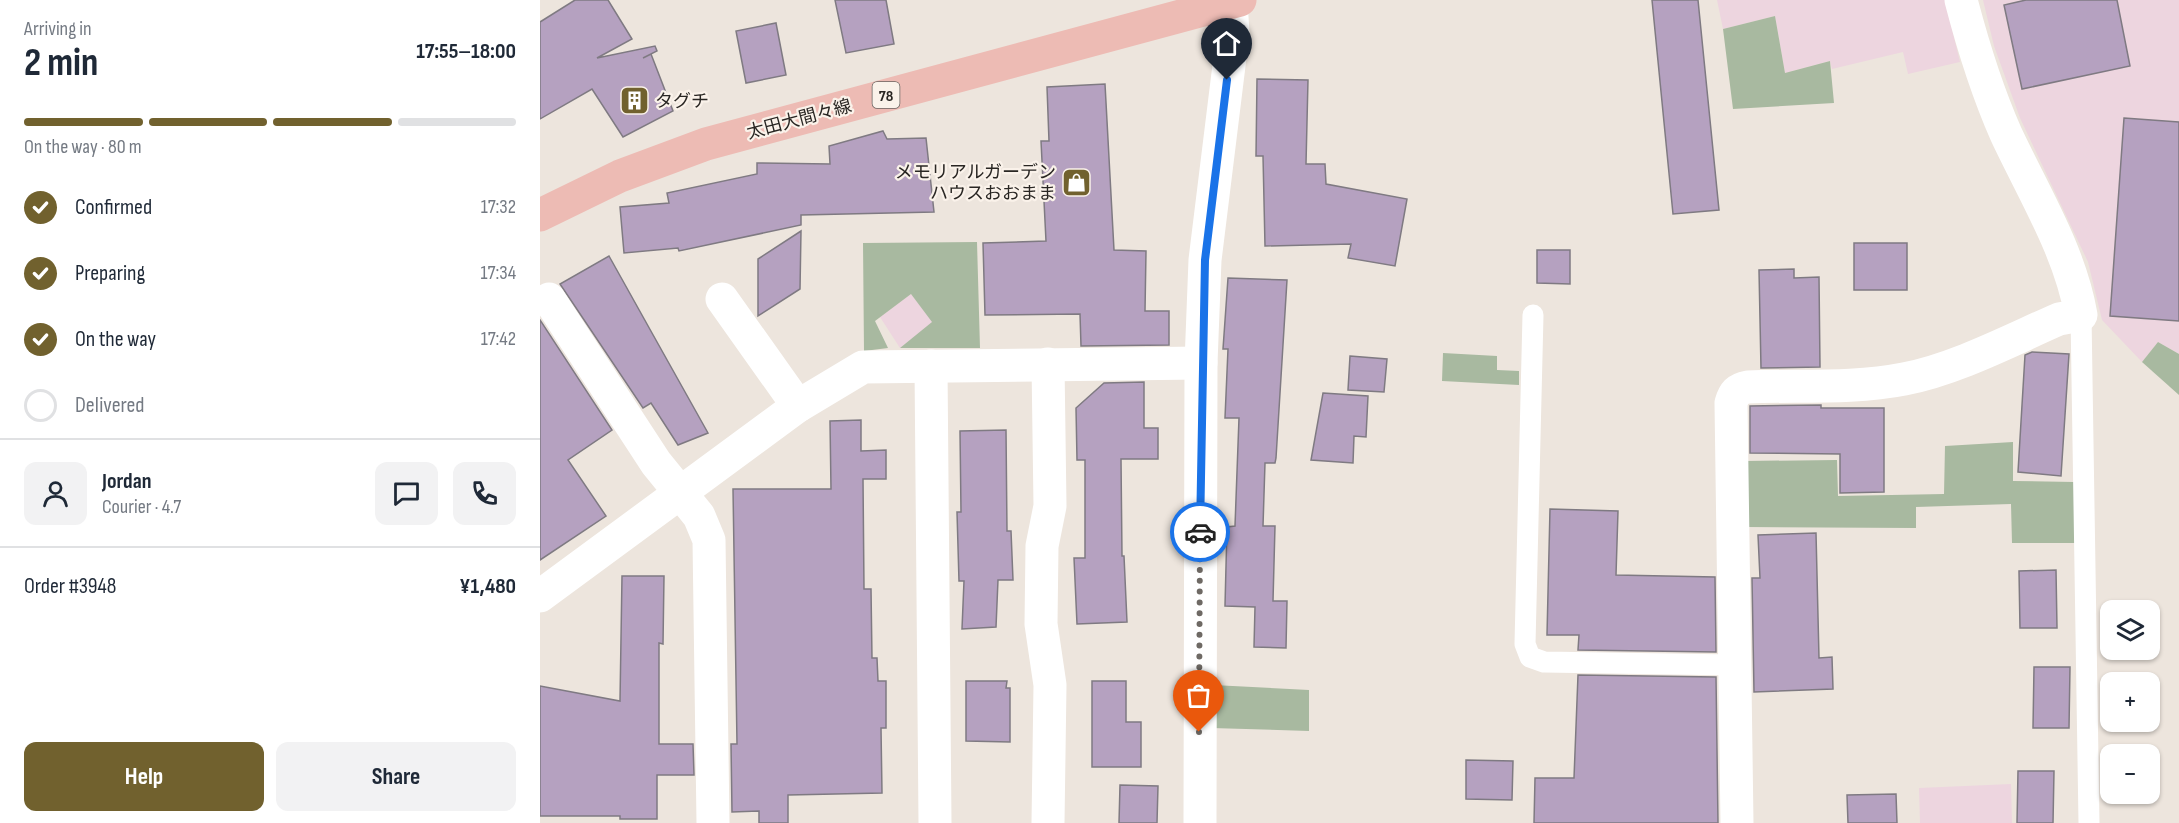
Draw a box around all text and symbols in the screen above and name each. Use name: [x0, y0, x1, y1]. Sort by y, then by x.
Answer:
text: Arriving in: [24, 17, 92, 41]
pin: [1201, 18, 1252, 80]
icon: home: [1210, 27, 1243, 60]
text: 17:55–18:00: [416, 38, 516, 65]
text: 2 min: [24, 40, 98, 87]
road number: 78: [872, 82, 900, 108]
building icon: タグチ: [618, 85, 650, 117]
place label: タグチ: [655, 91, 709, 112]
street label: 太田大間々線: [744, 95, 854, 144]
text: On the way · 80 m: [24, 135, 142, 159]
place label: メモリアルガーデン ハウスおおまま: [895, 162, 1056, 204]
shop icon: メモリアルガーデン ハウスおおまま: [1061, 166, 1093, 198]
icon: check: [24, 191, 57, 224]
text: Confirmed: [75, 194, 152, 221]
text: 17:32: [481, 195, 516, 219]
icon: check: [24, 257, 57, 290]
text: Preparing: [75, 260, 145, 287]
text: 17:34: [481, 261, 516, 285]
icon: check: [24, 323, 57, 356]
text: On the way: [75, 326, 156, 353]
text: 17:42: [481, 327, 516, 351]
text: Delivered: [75, 392, 144, 419]
button: person: [24, 462, 87, 525]
button: chat: [375, 462, 438, 525]
button: phone: [453, 462, 516, 525]
text: Jordan: [102, 468, 151, 495]
text: Courier · 4.7: [102, 495, 181, 519]
courier: [1170, 502, 1230, 562]
icon: car: [1184, 516, 1217, 549]
text: Order #3948: [24, 573, 117, 600]
text: ¥1,480: [459, 573, 516, 600]
map controls: [2100, 600, 2160, 804]
button: layers: [2100, 600, 2160, 660]
pin: [1173, 670, 1224, 732]
button: +: [2100, 672, 2160, 732]
icon: bag: [1182, 679, 1215, 712]
button: Help: [24, 742, 264, 811]
button: Share: [276, 742, 516, 811]
button: −: [2100, 744, 2160, 804]

